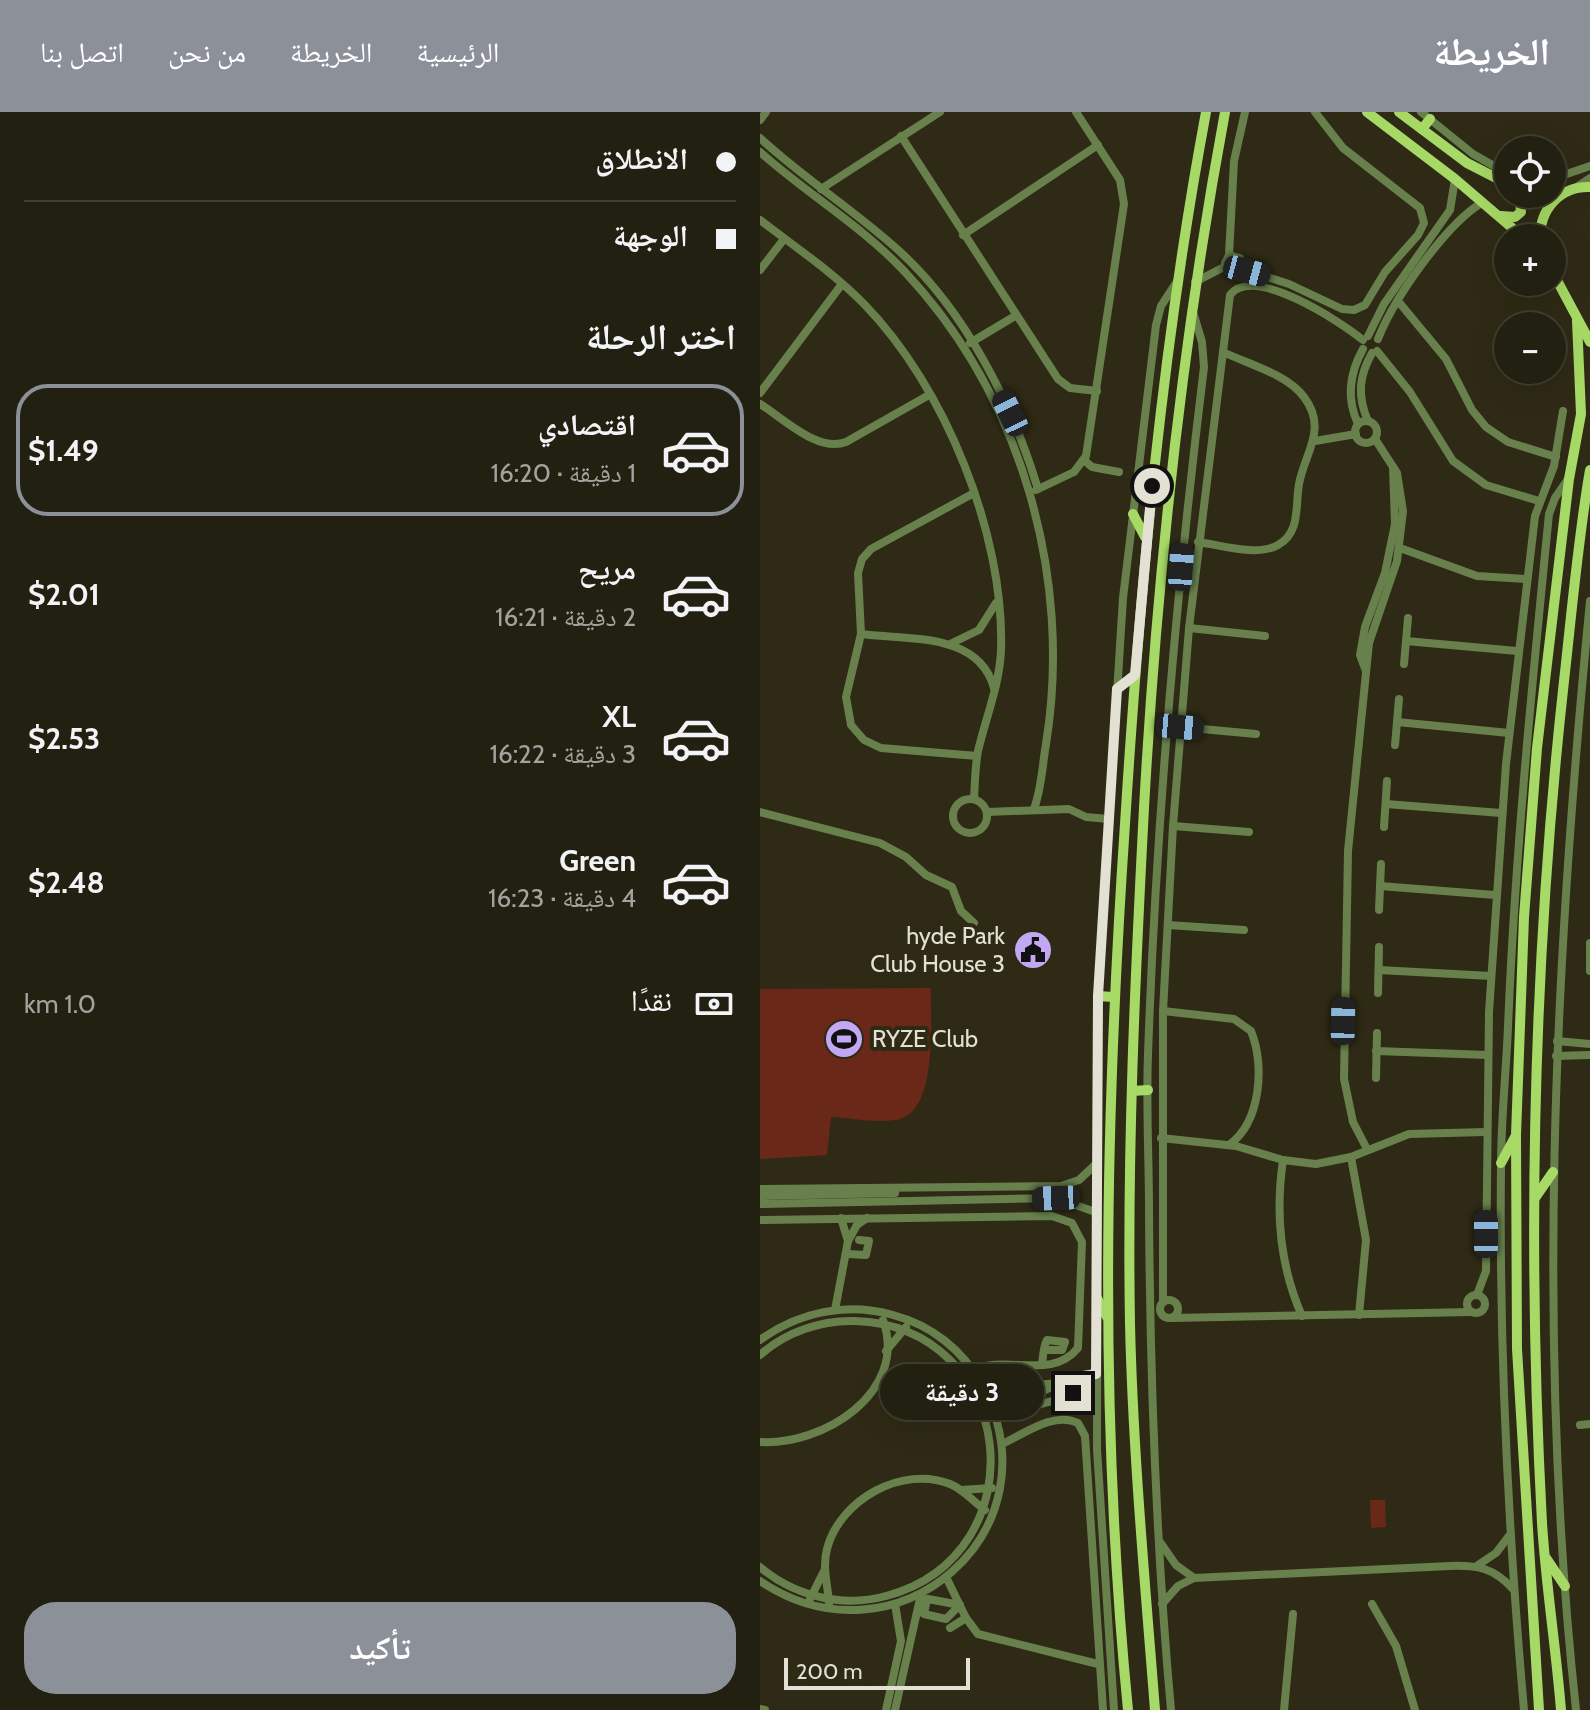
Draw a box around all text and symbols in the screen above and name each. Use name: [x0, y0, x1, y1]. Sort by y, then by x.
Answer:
text: الخريطة: [1433, 28, 1550, 75]
text: اتصل بنا: [40, 35, 124, 69]
text: من نحن: [168, 35, 246, 69]
text: الخريطة: [290, 35, 373, 69]
text: الرئيسية: [417, 35, 500, 69]
map controls: [1494, 136, 1566, 384]
button: locate: [1494, 136, 1566, 208]
text: الانطلاق: [595, 140, 688, 177]
text: الوجهة: [613, 217, 688, 254]
button: +: [1494, 224, 1566, 296]
car: [1221, 253, 1273, 289]
button: −: [1494, 312, 1566, 384]
text: اختر الرحلة: [586, 314, 736, 358]
car: [989, 386, 1031, 440]
text: اقتصادي: [538, 406, 636, 443]
icon: car: [660, 414, 732, 486]
text: $1.49: [28, 432, 99, 469]
text: 1 دقيقة · 16:20: [490, 457, 636, 489]
route start: [1134, 468, 1170, 504]
car: [1167, 542, 1195, 592]
text: مريح: [578, 550, 636, 587]
icon: car: [660, 558, 732, 630]
text: $2.01: [28, 576, 100, 613]
text: 2 دقيقة · 16:21: [495, 601, 636, 633]
text: XL: [602, 698, 636, 735]
icon: car: [660, 702, 732, 774]
car: [1155, 713, 1205, 741]
text: $2.53: [28, 720, 100, 757]
text: 3 دقيقة · 16:22: [489, 738, 636, 770]
text: Green: [559, 842, 636, 879]
icon: car: [660, 846, 732, 918]
text: $2.48: [28, 864, 105, 901]
text: 4 دقيقة · 16:23: [488, 882, 636, 914]
place label: hyde Park Club House 3: [870, 921, 1005, 978]
public building icon: hyde Park Club House 3: [1012, 929, 1054, 971]
text: نقدًا: [631, 982, 672, 1019]
icon: cash: [692, 982, 736, 1026]
text: 1.0 km: [24, 988, 96, 1020]
car: [1331, 997, 1355, 1045]
sports icon: RYZE Club: [823, 1018, 865, 1060]
place label: RYZE Club: [872, 1024, 978, 1053]
car: [1032, 1185, 1080, 1211]
car: [1474, 1210, 1498, 1258]
callout: 3 دقيقة: [881, 1365, 1045, 1421]
route end: [1055, 1375, 1091, 1411]
text: 3 دقيقة: [925, 1376, 999, 1408]
button: تأكيد: [24, 1602, 736, 1694]
scale bar: [784, 1654, 970, 1690]
text: 200 m: [796, 1658, 862, 1685]

